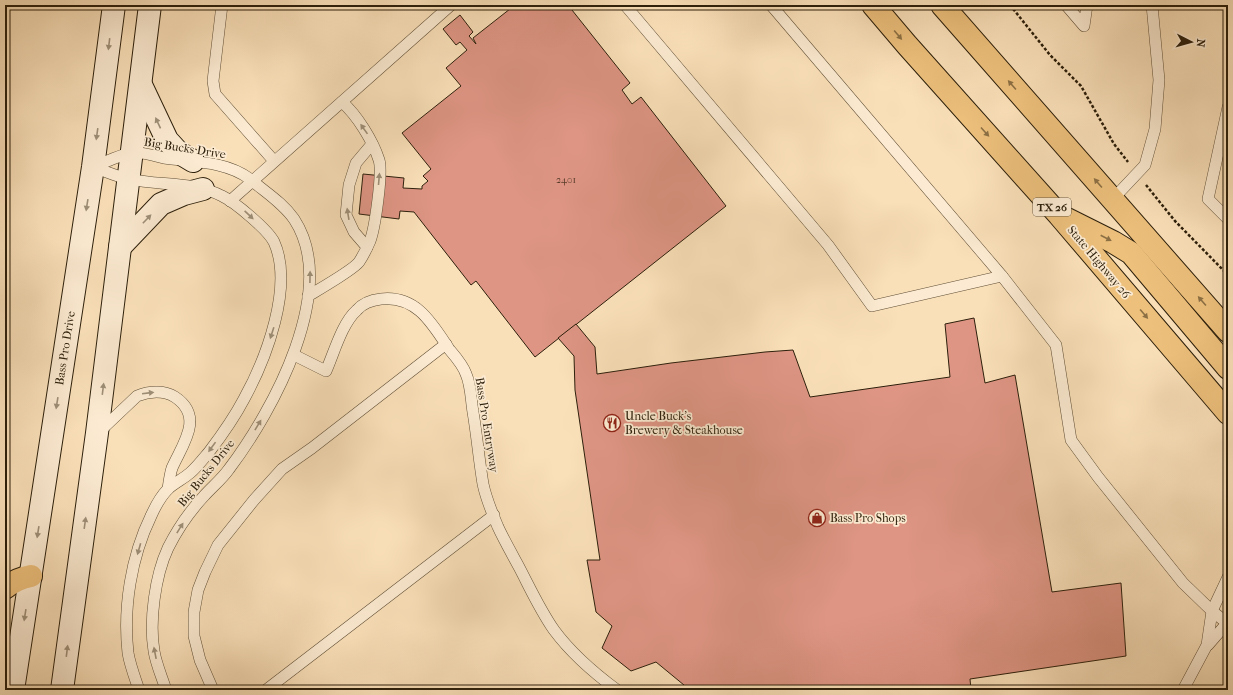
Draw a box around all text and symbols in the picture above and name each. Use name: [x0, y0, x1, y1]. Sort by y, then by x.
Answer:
north arrow: [1171, 22, 1211, 62]
one-way arrow: [894, 29, 903, 40]
one-way arrow: [106, 38, 112, 50]
text: N: [1193, 38, 1207, 48]
one-way arrow: [1008, 81, 1017, 90]
one-way arrow: [155, 118, 161, 129]
one-way arrow: [360, 124, 368, 135]
one-way arrow: [980, 127, 989, 137]
one-way arrow: [94, 128, 100, 140]
street label: Big Bucks Drive: [143, 135, 227, 161]
one-way arrow: [376, 173, 383, 185]
house number: 2401: [556, 174, 576, 186]
one-way arrow: [1093, 178, 1103, 188]
road number: TX 26: [1033, 198, 1071, 216]
one-way arrow: [84, 199, 90, 211]
one-way arrow: [345, 208, 351, 221]
one-way arrow: [243, 211, 254, 220]
one-way arrow: [142, 214, 151, 224]
street label: State Highway 26: [1065, 223, 1134, 302]
one-way arrow: [1101, 235, 1112, 242]
one-way arrow: [307, 271, 313, 284]
one-way arrow: [1198, 296, 1207, 307]
one-way arrow: [1139, 309, 1148, 320]
street label: Bass Pro Drive: [52, 310, 78, 386]
one-way arrow: [269, 327, 275, 339]
street label: Bass Pro Entryway: [473, 376, 502, 474]
one-way arrow: [100, 383, 106, 395]
one-way arrow: [142, 390, 155, 396]
one-way arrow: [54, 397, 60, 409]
place label: Uncle Buck's Brewery & Steakhouse: [625, 409, 743, 437]
restaurant icon: Uncle Buck's Brewery & Steakhouse: [602, 413, 622, 433]
one-way arrow: [254, 420, 262, 430]
street label: Big Bucks Drive: [175, 436, 237, 509]
one-way arrow: [208, 442, 216, 453]
shop icon: Bass Pro Shops: [807, 508, 827, 528]
place label: Bass Pro Shops: [830, 511, 906, 525]
one-way arrow: [82, 516, 88, 529]
one-way arrow: [177, 522, 184, 534]
one-way arrow: [35, 526, 41, 538]
one-way arrow: [136, 543, 142, 555]
one-way arrow: [22, 609, 28, 621]
one-way arrow: [64, 645, 70, 657]
one-way arrow: [152, 647, 158, 659]

